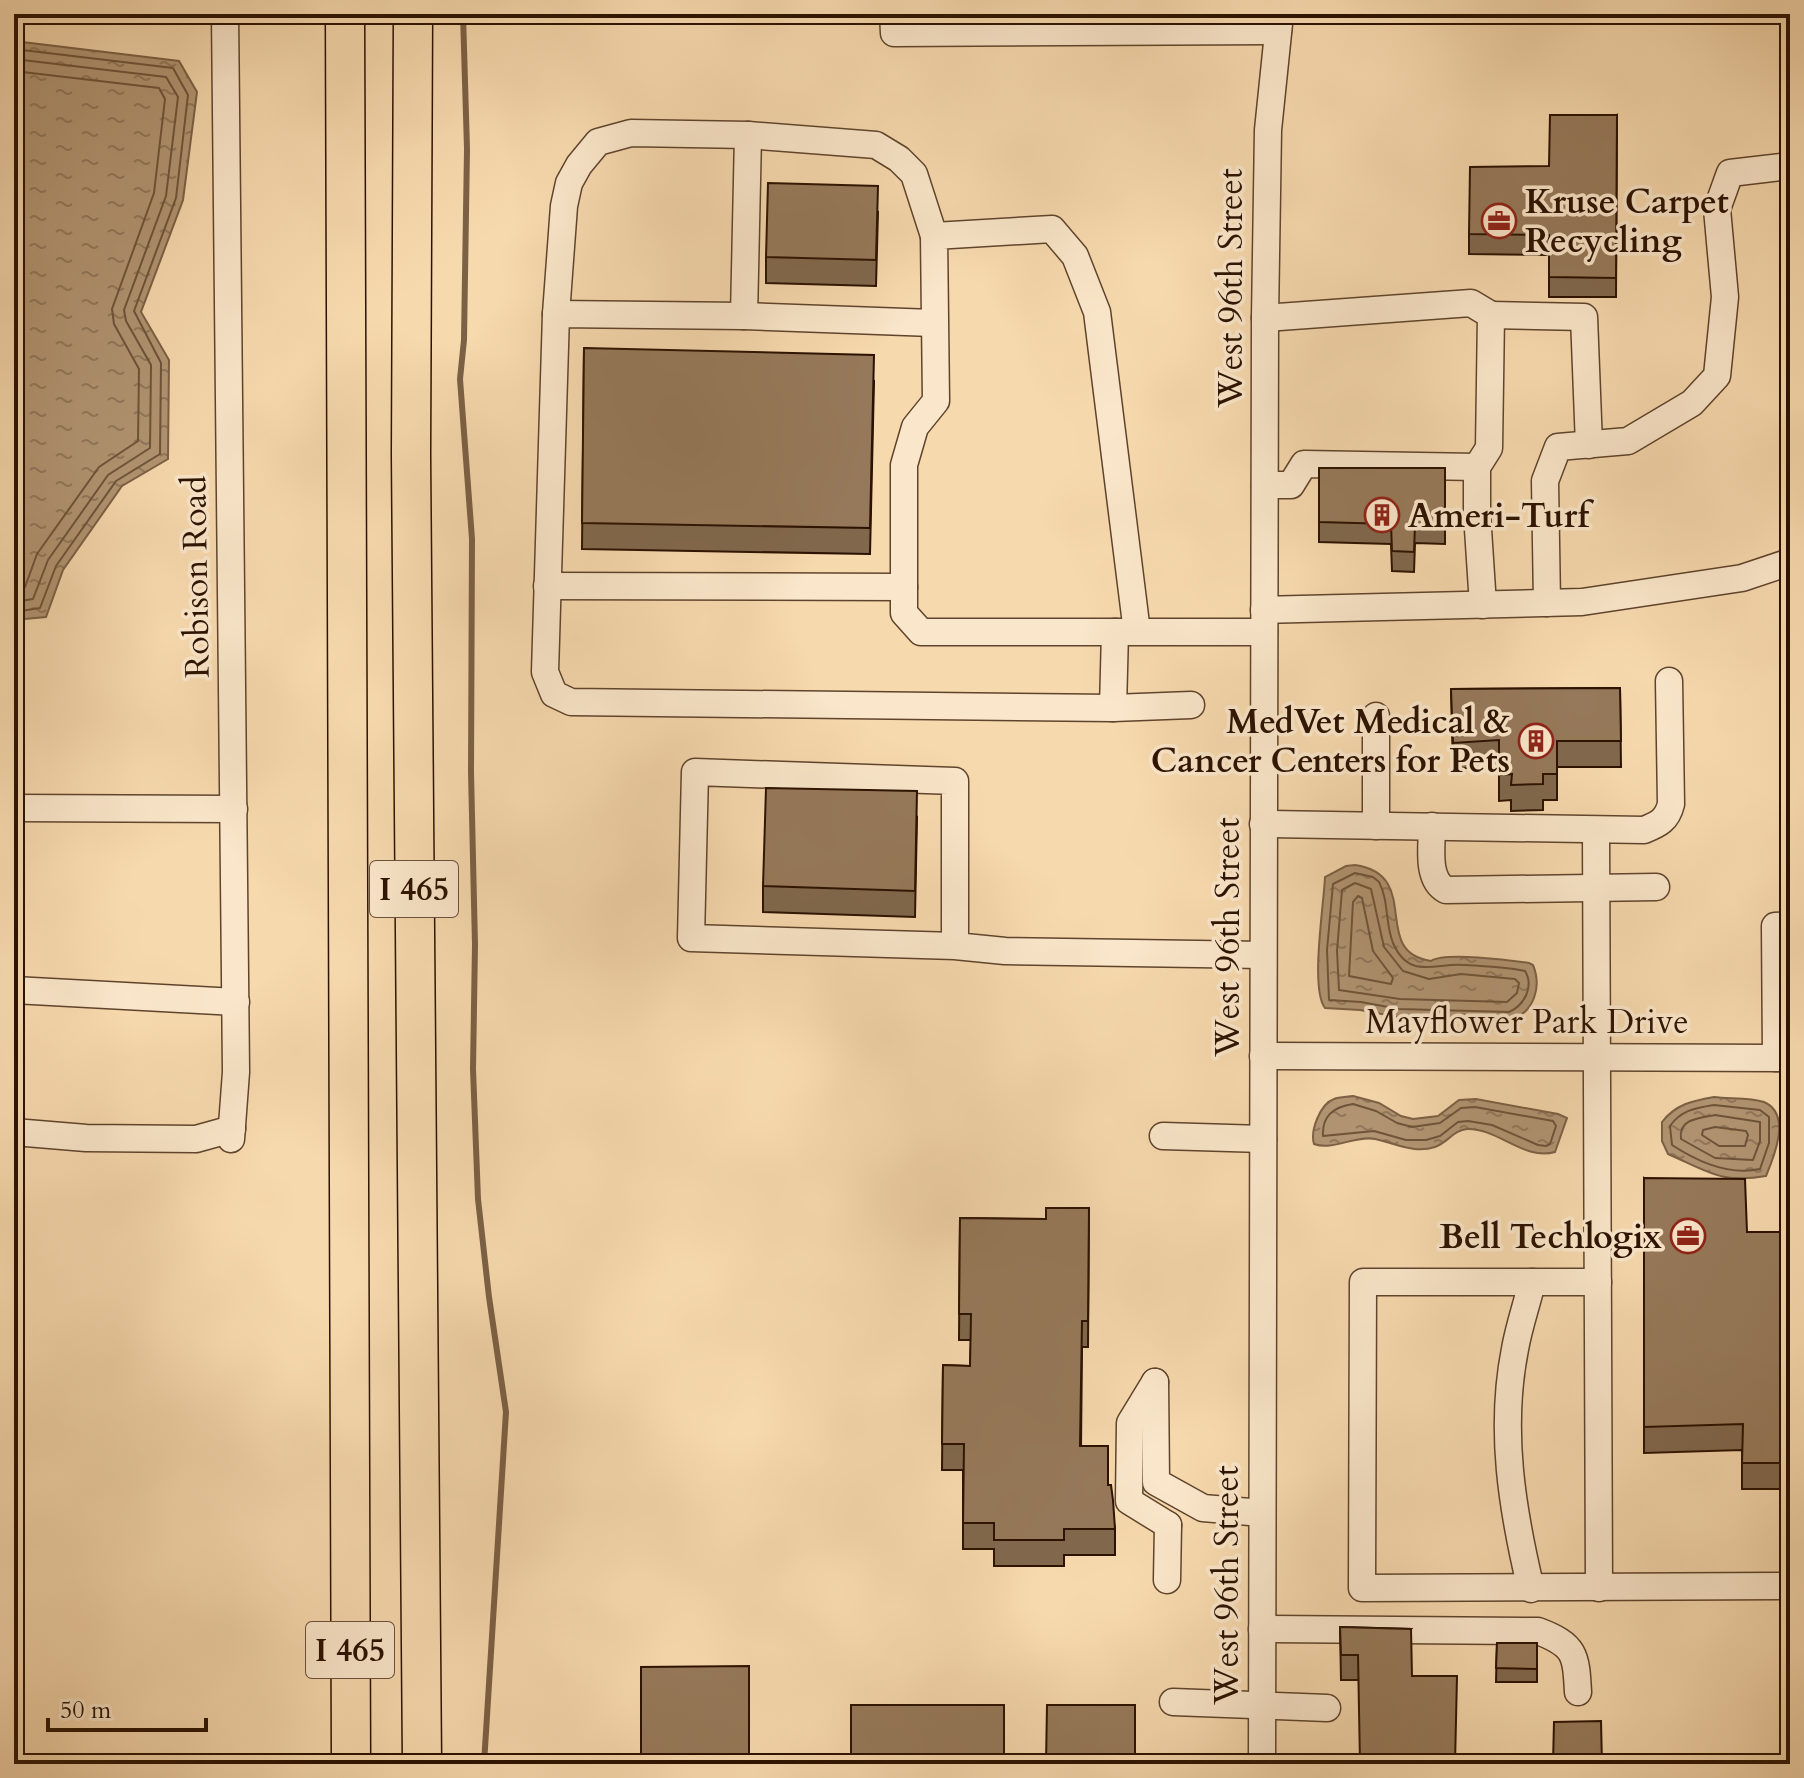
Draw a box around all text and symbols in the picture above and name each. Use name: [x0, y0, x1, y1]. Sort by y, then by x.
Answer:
street label: West 96th Street: [1208, 168, 1254, 409]
place label: Kruse Carpet Recycling: [1525, 179, 1729, 264]
office icon: Kruse Carpet Recycling: [1480, 202, 1518, 240]
street label: Robison Road: [171, 475, 221, 679]
place label: Ameri-Turf: [1408, 493, 1594, 539]
building icon: Ameri-Turf: [1363, 496, 1401, 534]
place label: MedVet Medical & Cancer Centers for Pets: [1151, 699, 1510, 784]
building icon: MedVet Medical & Cancer Centers for Pets: [1517, 722, 1555, 760]
street label: West 96th Street: [1205, 817, 1251, 1058]
road number: I 465: [370, 861, 458, 917]
street label: Mayflower Park Drive: [1365, 999, 1689, 1045]
place label: Bell Techlogix: [1439, 1214, 1663, 1260]
office icon: Bell Techlogix: [1669, 1217, 1707, 1255]
street label: West 96th Street: [1204, 1465, 1250, 1706]
road number: I 465: [306, 1622, 394, 1678]
scale bar: [48, 1682, 206, 1732]
text: 50 m: [60, 1694, 112, 1727]

